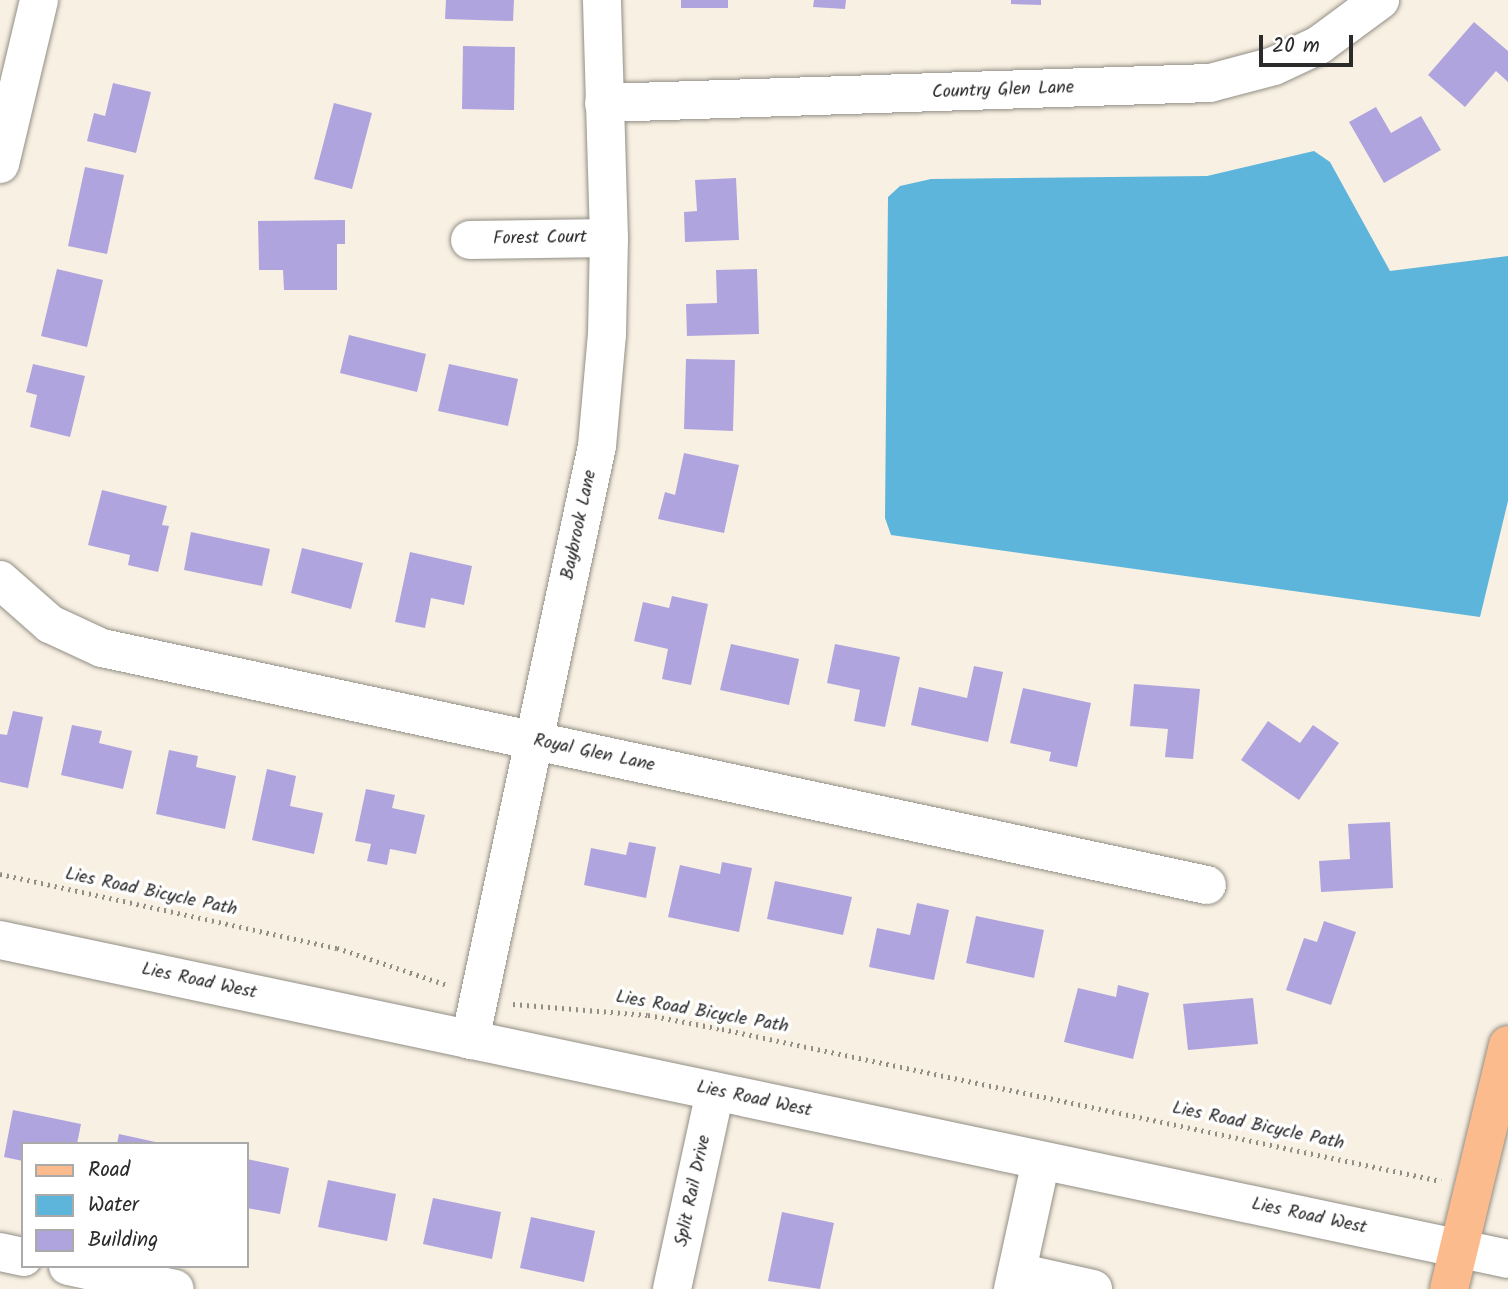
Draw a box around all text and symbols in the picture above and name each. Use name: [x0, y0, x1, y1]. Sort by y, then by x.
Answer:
scale bar: [1263, 21, 1358, 65]
text: 20 m: [1272, 30, 1320, 63]
street label: Country Glen Lane: [932, 78, 1074, 104]
street label: Forest Court: [493, 227, 587, 251]
street label: Baybrook Lane: [558, 468, 602, 582]
street label: Royal Glen Lane: [531, 731, 657, 777]
street label: Lies Road Bicycle Path: [63, 864, 239, 922]
street label: Lies Road West: [139, 959, 259, 1005]
street label: Lies Road Bicycle Path: [614, 987, 790, 1039]
street label: Lies Road West: [694, 1077, 814, 1123]
street label: Lies Road Bicycle Path: [1170, 1098, 1346, 1156]
street label: Split Rail Drive: [672, 1133, 716, 1249]
legend: [21, 1142, 248, 1268]
text: Road: [88, 1154, 130, 1187]
text: Water: [88, 1189, 139, 1222]
street label: Lies Road West: [1249, 1194, 1369, 1240]
text: Building: [88, 1224, 158, 1257]

